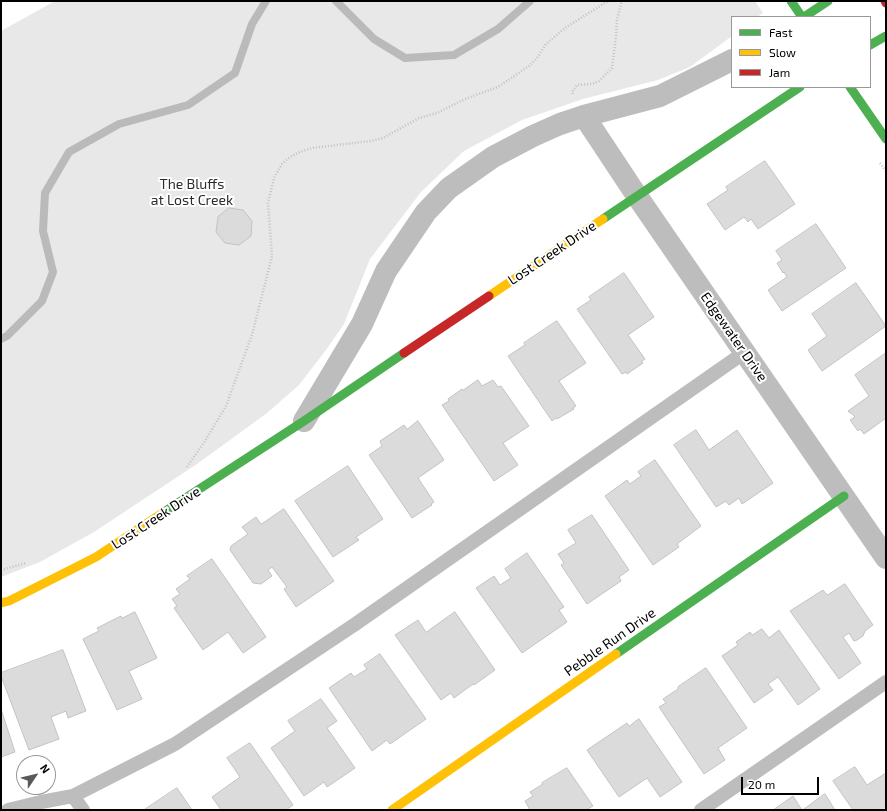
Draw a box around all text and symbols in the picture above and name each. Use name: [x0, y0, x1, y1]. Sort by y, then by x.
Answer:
legend: [731, 16, 871, 88]
text: Fast: [769, 25, 792, 39]
text: Slow: [769, 45, 796, 59]
text: Jam: [769, 65, 790, 79]
park label: The Bluffs at Lost Creek: [151, 176, 233, 208]
street label: Lost Creek Drive: [505, 217, 599, 289]
street label: Edgewater Drive: [697, 289, 771, 385]
street label: Lost Creek Drive: [108, 483, 204, 553]
street label: Pebble Run Drive: [561, 604, 659, 680]
north arrow: [16, 755, 56, 795]
text: N: [38, 761, 53, 775]
scale bar: [743, 769, 821, 795]
text: 20 m: [748, 777, 775, 791]

